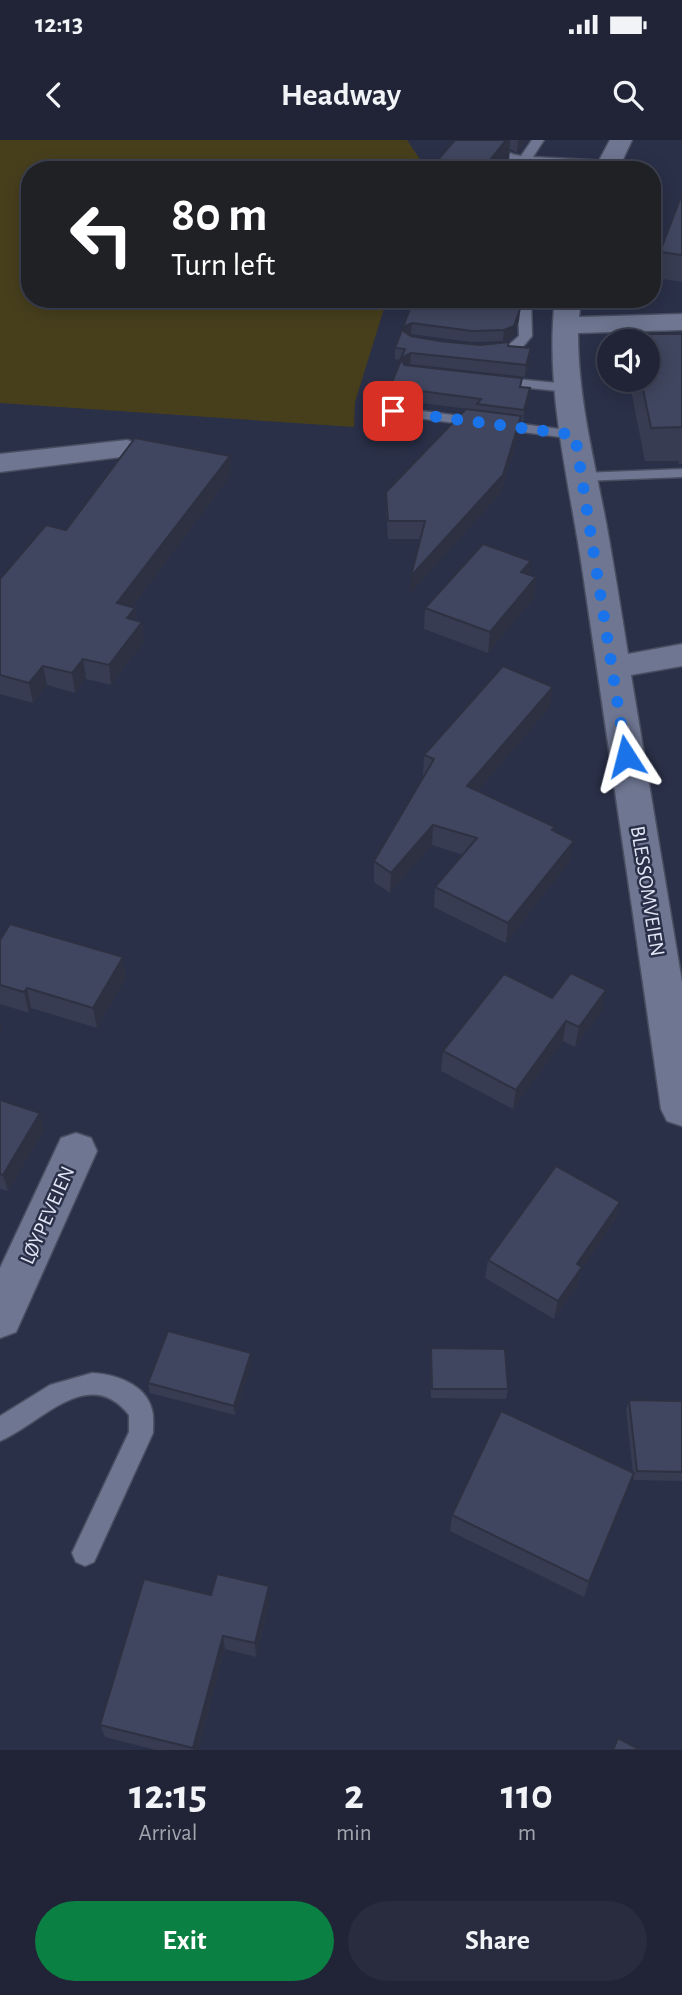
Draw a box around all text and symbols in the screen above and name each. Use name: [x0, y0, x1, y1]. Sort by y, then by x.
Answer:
text: 12:13: [35, 11, 83, 37]
icon: back: [35, 76, 73, 114]
icon: search: [609, 76, 647, 114]
text: Headway: [281, 79, 401, 111]
icon: left: [56, 189, 147, 280]
text: 80 m: [171, 191, 268, 240]
text: Turn left: [171, 249, 275, 281]
map controls: [597, 329, 660, 392]
button: sound: [597, 329, 660, 392]
pin: [363, 381, 423, 441]
icon: arrive: [374, 392, 412, 430]
position arrow: [589, 719, 663, 793]
street label: BLESSOMVEIEN: [627, 824, 668, 958]
street label: LØYPEVEIEN: [17, 1163, 78, 1267]
text: 12:15: [129, 1774, 207, 1816]
text: 2: [344, 1774, 364, 1816]
text: 110: [501, 1774, 553, 1816]
text: Arrival: [138, 1822, 198, 1845]
text: min: [336, 1822, 372, 1845]
text: m: [518, 1822, 536, 1845]
button: Exit: [35, 1901, 334, 1981]
button: Share: [348, 1901, 647, 1981]

